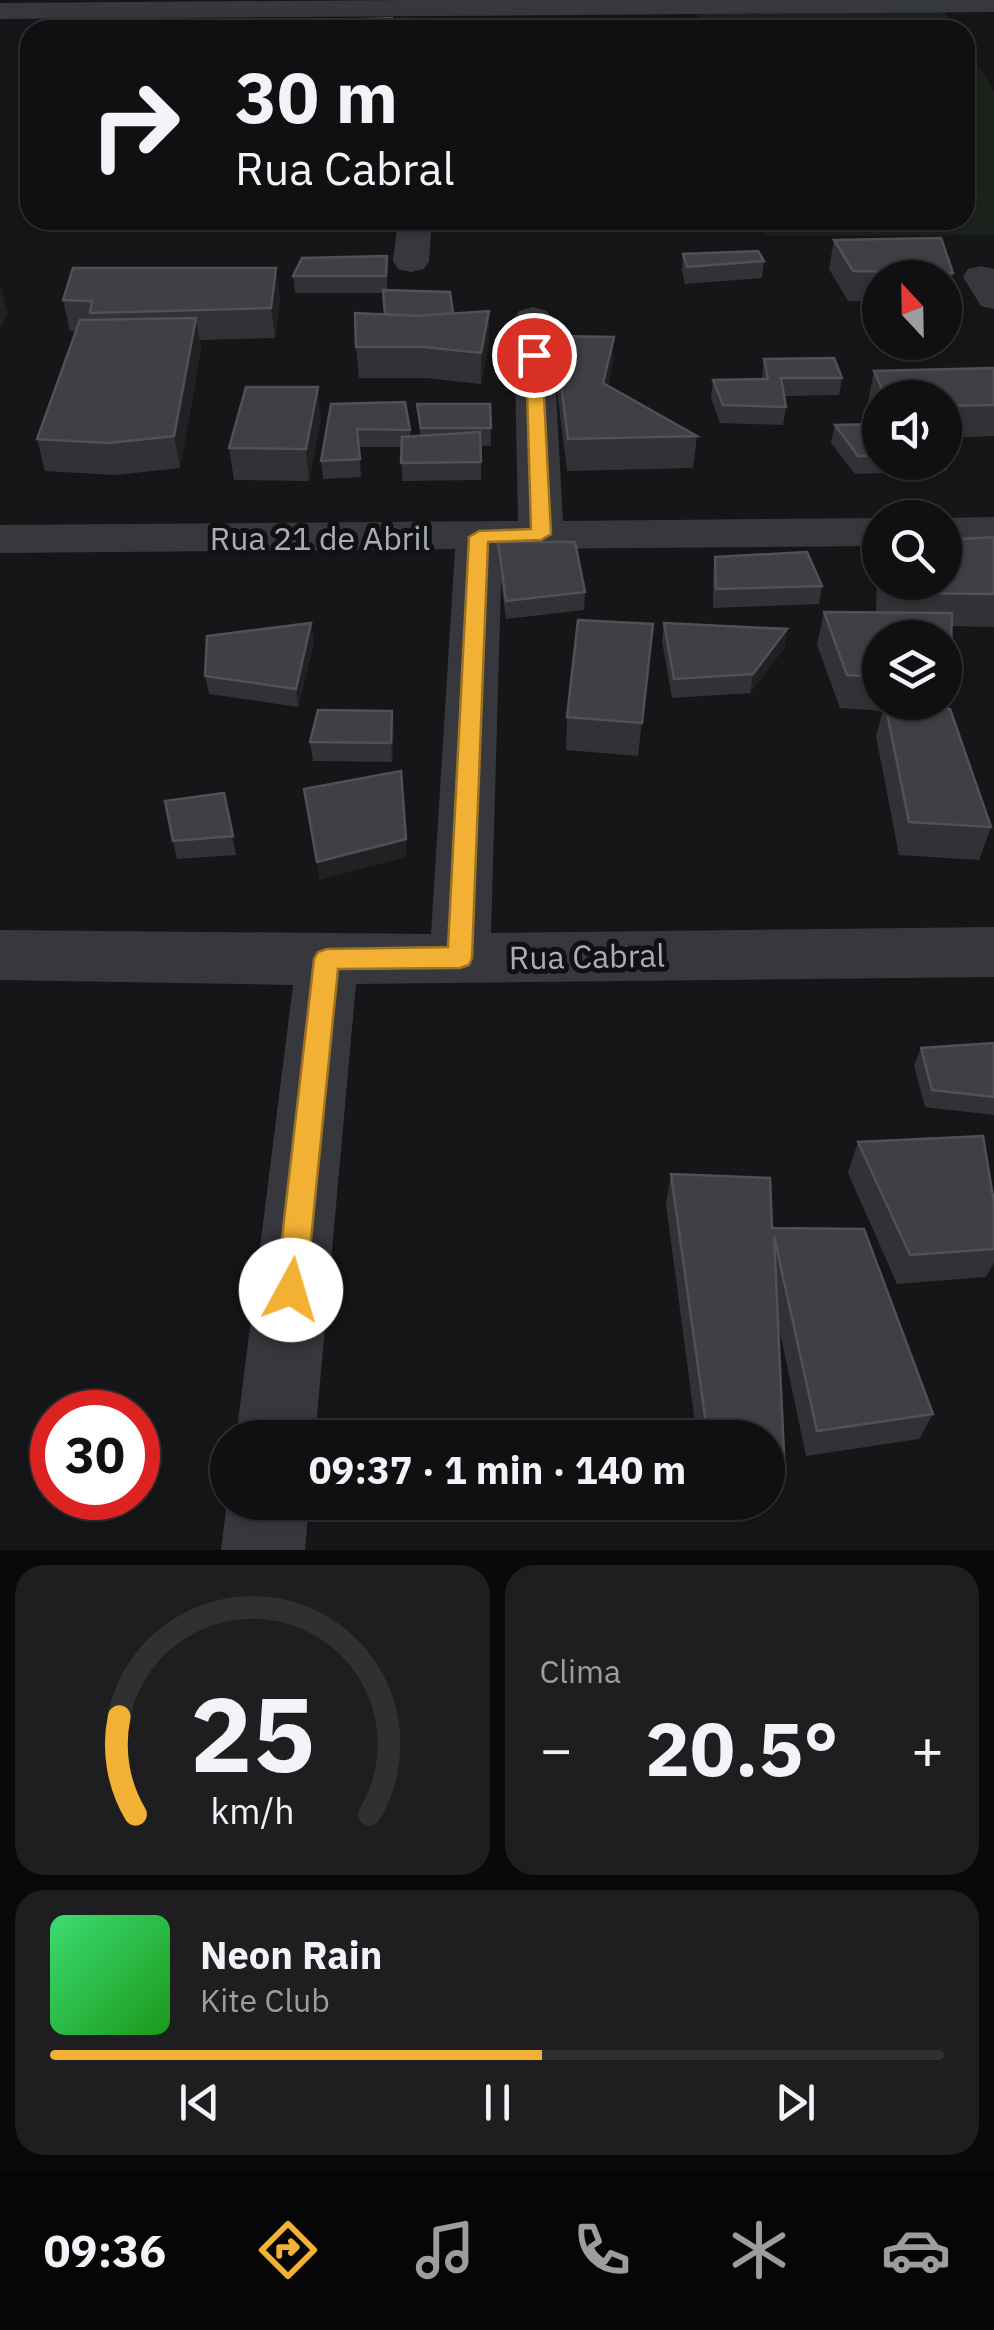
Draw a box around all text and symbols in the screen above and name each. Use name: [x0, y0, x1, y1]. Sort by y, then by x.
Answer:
text: 30 m: [235, 51, 398, 142]
icon: right: [70, 60, 200, 190]
text: Rua Cabral: [235, 139, 455, 197]
north arrow: [862, 260, 962, 360]
map controls: [862, 260, 962, 720]
pin: [492, 313, 577, 398]
icon: arrive: [507, 328, 562, 383]
button: sound: [862, 380, 962, 480]
button: search: [862, 500, 962, 600]
street label: Rua 21 de Abril: [210, 517, 430, 559]
button: layers: [862, 620, 962, 720]
street label: Rua Cabral: [509, 934, 665, 978]
position arrow: [239, 1238, 343, 1342]
speed limit sign: 30: [30, 1390, 160, 1520]
text: 09:37 · 1 min · 140 m: [309, 1445, 686, 1494]
text: Clima: [540, 1650, 621, 1692]
text: 25: [190, 1665, 315, 1801]
text: 20.5°: [645, 1699, 839, 1797]
text: −: [540, 1713, 573, 1784]
text: +: [911, 1713, 944, 1784]
text: km/h: [210, 1787, 294, 1834]
text: Neon Rain: [200, 1930, 382, 1979]
text: Kite Club: [200, 1979, 330, 2021]
icon: previous: [172, 2075, 227, 2130]
icon: pause: [470, 2075, 525, 2130]
icon: next: [768, 2075, 823, 2130]
icon: directions: [253, 2215, 323, 2285]
icon: music: [410, 2215, 480, 2285]
icon: phone: [567, 2215, 637, 2285]
icon: climate: [724, 2215, 794, 2285]
icon: car: [881, 2215, 951, 2285]
text: 09:36: [43, 2221, 166, 2279]

